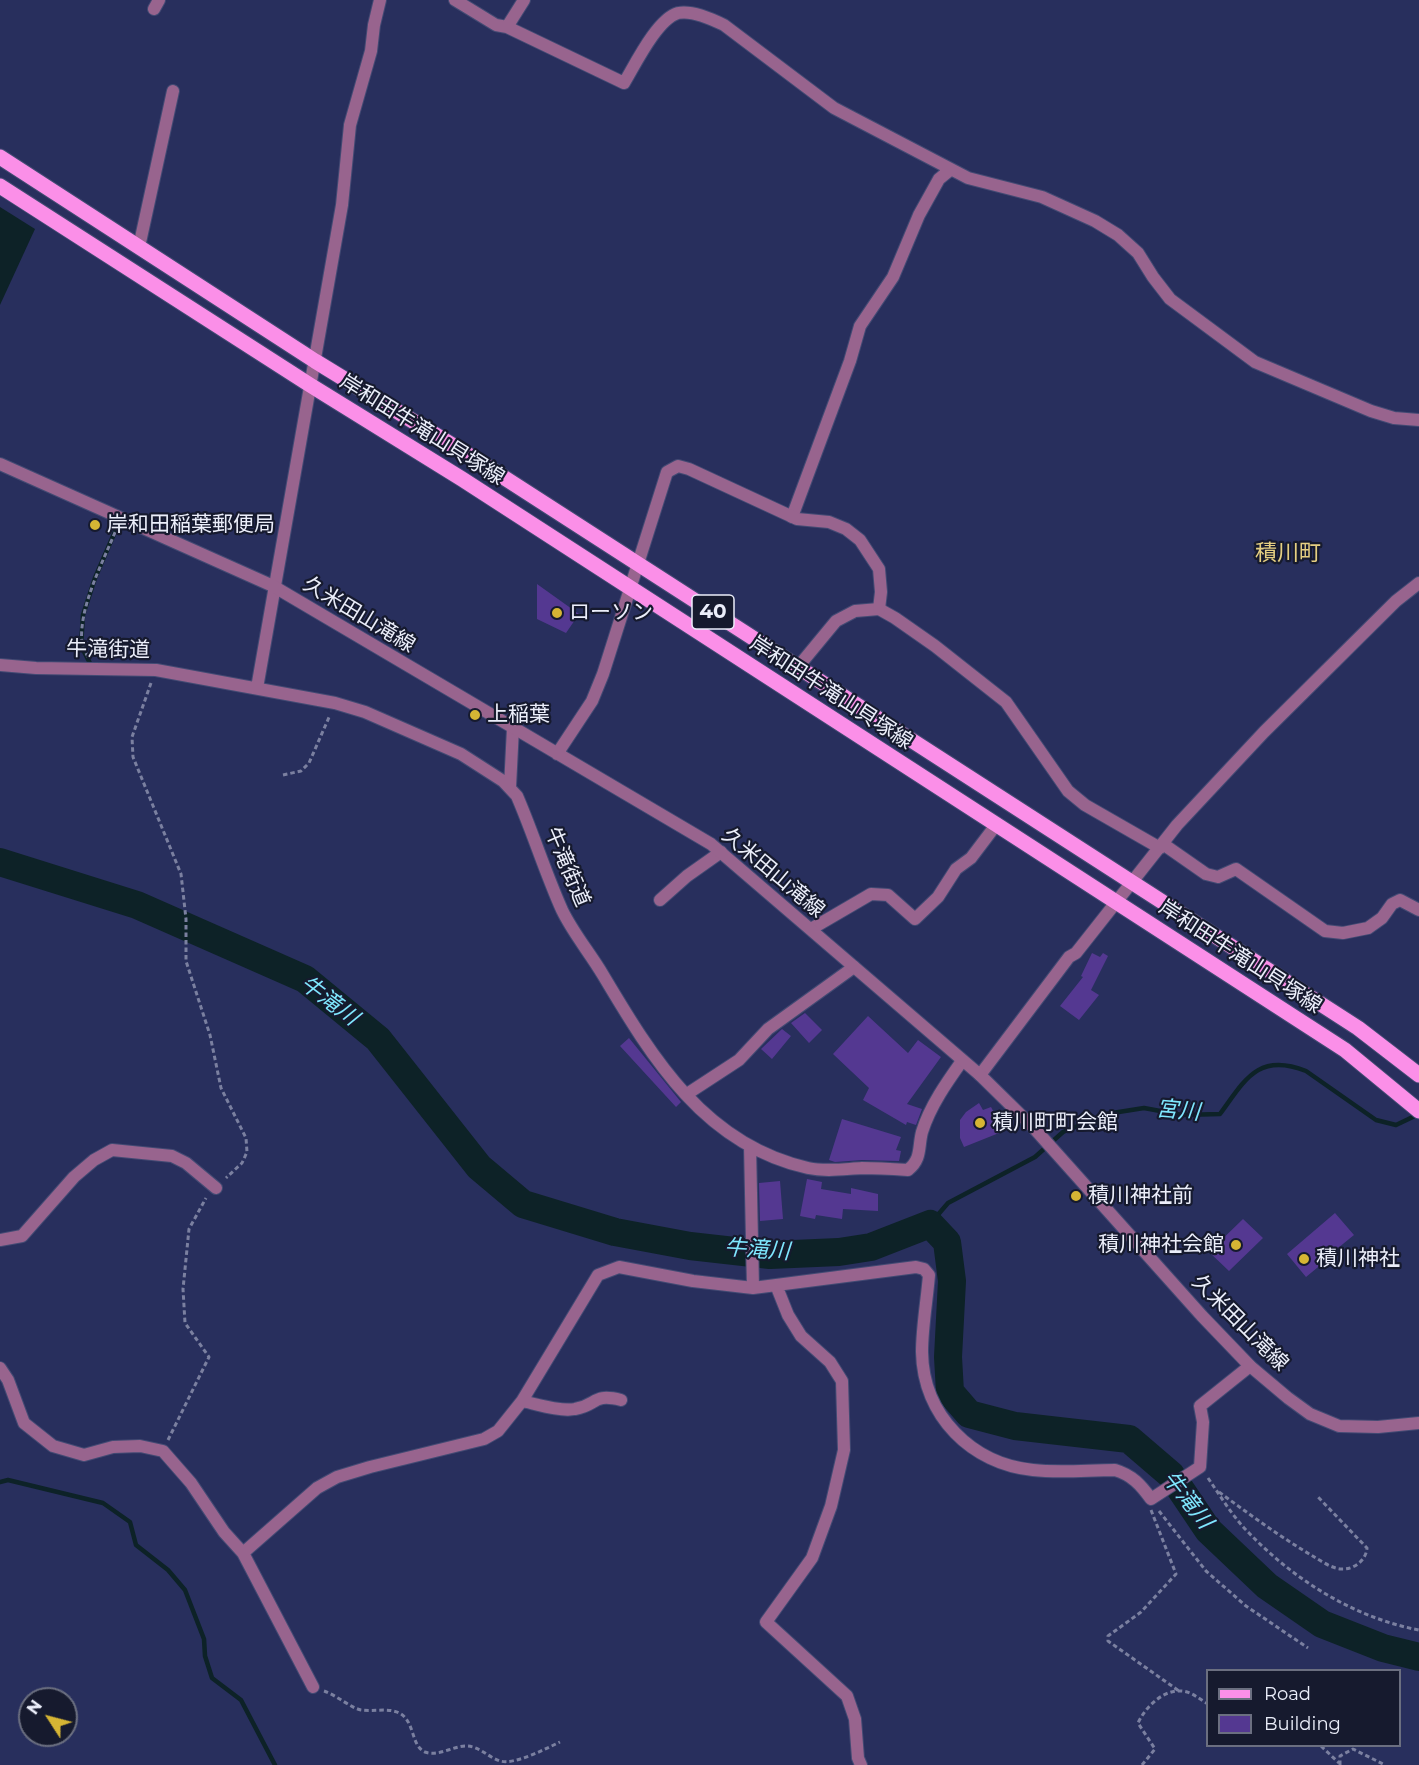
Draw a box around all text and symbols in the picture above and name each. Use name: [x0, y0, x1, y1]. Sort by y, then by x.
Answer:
street label: 岸和田牛滝山貝塚線: [335, 369, 509, 491]
place label: 岸和田稲葉郵便局: [107, 512, 275, 538]
marker: 岸和田稲葉郵便局: [88, 518, 102, 532]
district label: 積川町: [1255, 541, 1321, 567]
street label: 久米田山滝線: [299, 572, 419, 658]
road number: 40: [692, 595, 734, 629]
place label: ローソン: [569, 600, 653, 626]
marker: ローソン: [550, 606, 564, 620]
street label: 岸和田牛滝山貝塚線: [745, 631, 917, 755]
street label: 牛滝街道: [66, 637, 150, 663]
place label: 上稲葉: [487, 702, 550, 728]
marker: 上稲葉: [468, 708, 482, 722]
street label: 牛滝街道: [539, 823, 595, 911]
street label: 久米田山滝線: [717, 823, 829, 923]
street label: 岸和田牛滝山貝塚線: [1154, 895, 1326, 1019]
water label: 牛滝川: [295, 971, 363, 1031]
water label: 宮川: [1155, 1096, 1201, 1126]
place label: 積川町町会館: [992, 1110, 1118, 1136]
marker: 積川町町会館: [973, 1116, 987, 1130]
place label: 積川神社前: [1088, 1183, 1193, 1209]
marker: 積川神社前: [1069, 1189, 1083, 1203]
place label: 積川神社会館: [1098, 1232, 1224, 1258]
water label: 牛滝川: [723, 1235, 791, 1265]
marker: 積川神社会館: [1229, 1238, 1243, 1252]
place label: 積川神社: [1316, 1246, 1400, 1272]
marker: 積川神社: [1297, 1252, 1311, 1266]
street label: 久米田山滝線: [1187, 1270, 1293, 1376]
water label: 牛滝川: [1156, 1466, 1218, 1534]
legend: [1206, 1669, 1401, 1747]
text: Road: [1264, 1683, 1311, 1705]
north arrow: [18, 1687, 78, 1747]
text: N: [23, 1696, 46, 1718]
text: Building: [1264, 1713, 1341, 1735]

